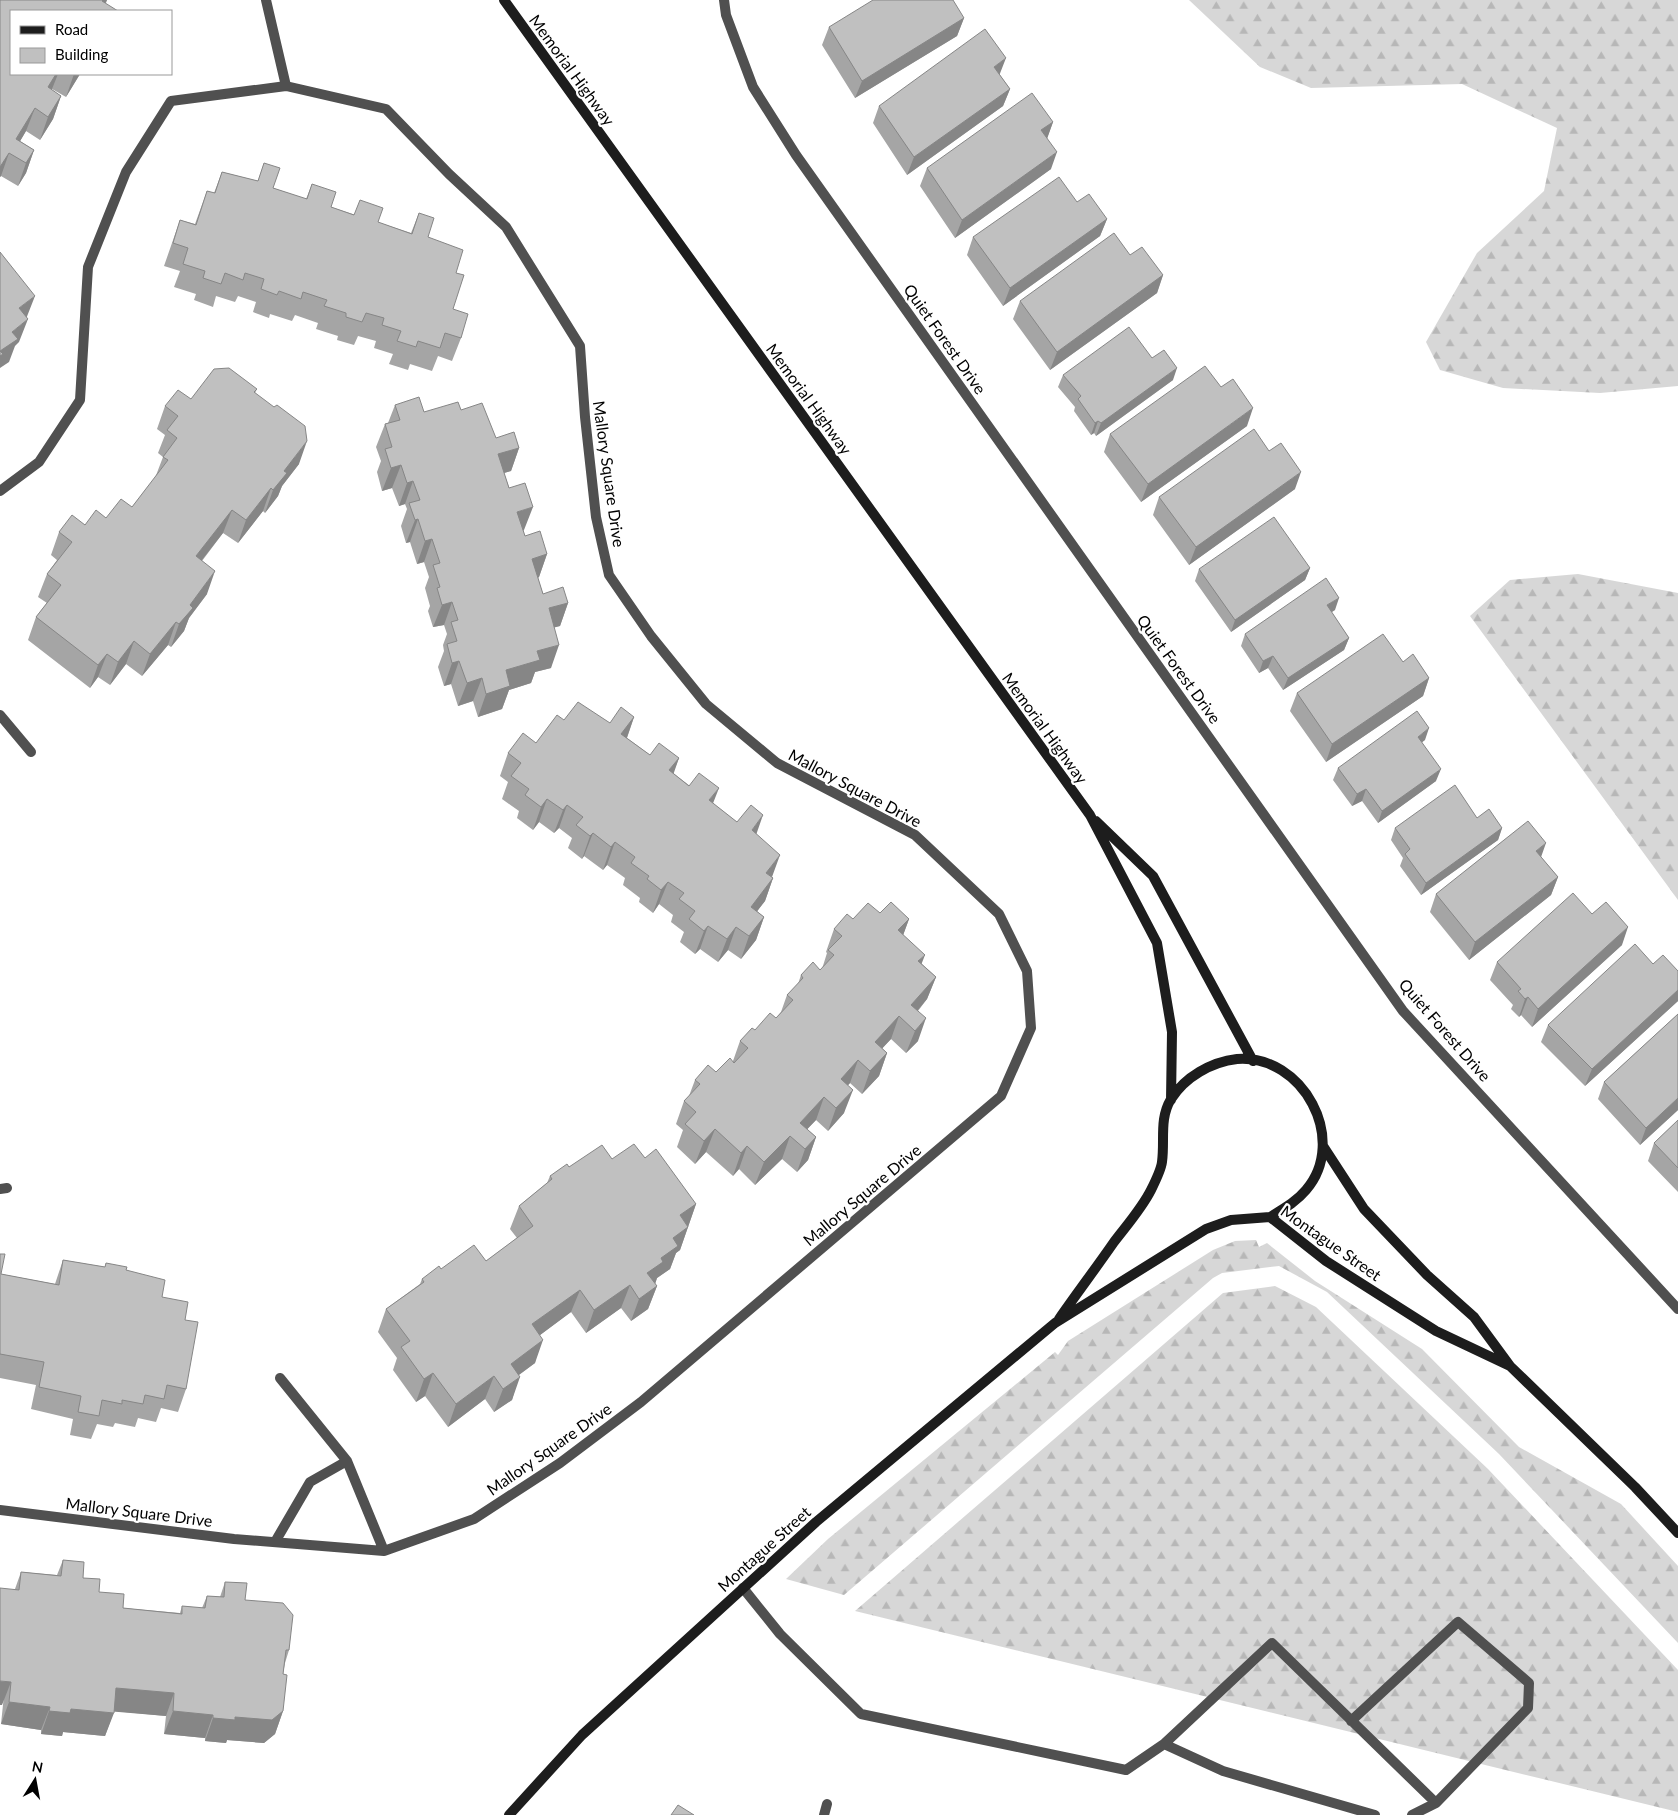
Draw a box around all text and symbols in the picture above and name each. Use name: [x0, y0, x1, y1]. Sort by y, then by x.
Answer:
legend: [10, 10, 172, 75]
street label: Memorial Highway: [526, 11, 619, 129]
text: Road: [55, 20, 88, 38]
text: Building: [55, 45, 108, 63]
street label: Quiet Forest Drive: [900, 280, 990, 397]
street label: Memorial Highway: [763, 340, 856, 458]
street label: Mallory Square Drive: [590, 400, 629, 548]
street label: Quiet Forest Drive: [1134, 611, 1225, 727]
street label: Memorial Highway: [999, 669, 1092, 787]
street label: Mallory Square Drive: [786, 745, 925, 831]
street label: Quiet Forest Drive: [1396, 974, 1495, 1085]
street label: Mallory Square Drive: [799, 1140, 924, 1249]
street label: Montague Street: [1277, 1201, 1385, 1284]
street label: Mallory Square Drive: [483, 1398, 615, 1499]
street label: Mallory Square Drive: [65, 1493, 213, 1530]
street label: Montague Street: [713, 1502, 814, 1595]
north arrow: [10, 1755, 60, 1805]
text: N: [31, 1757, 44, 1776]

